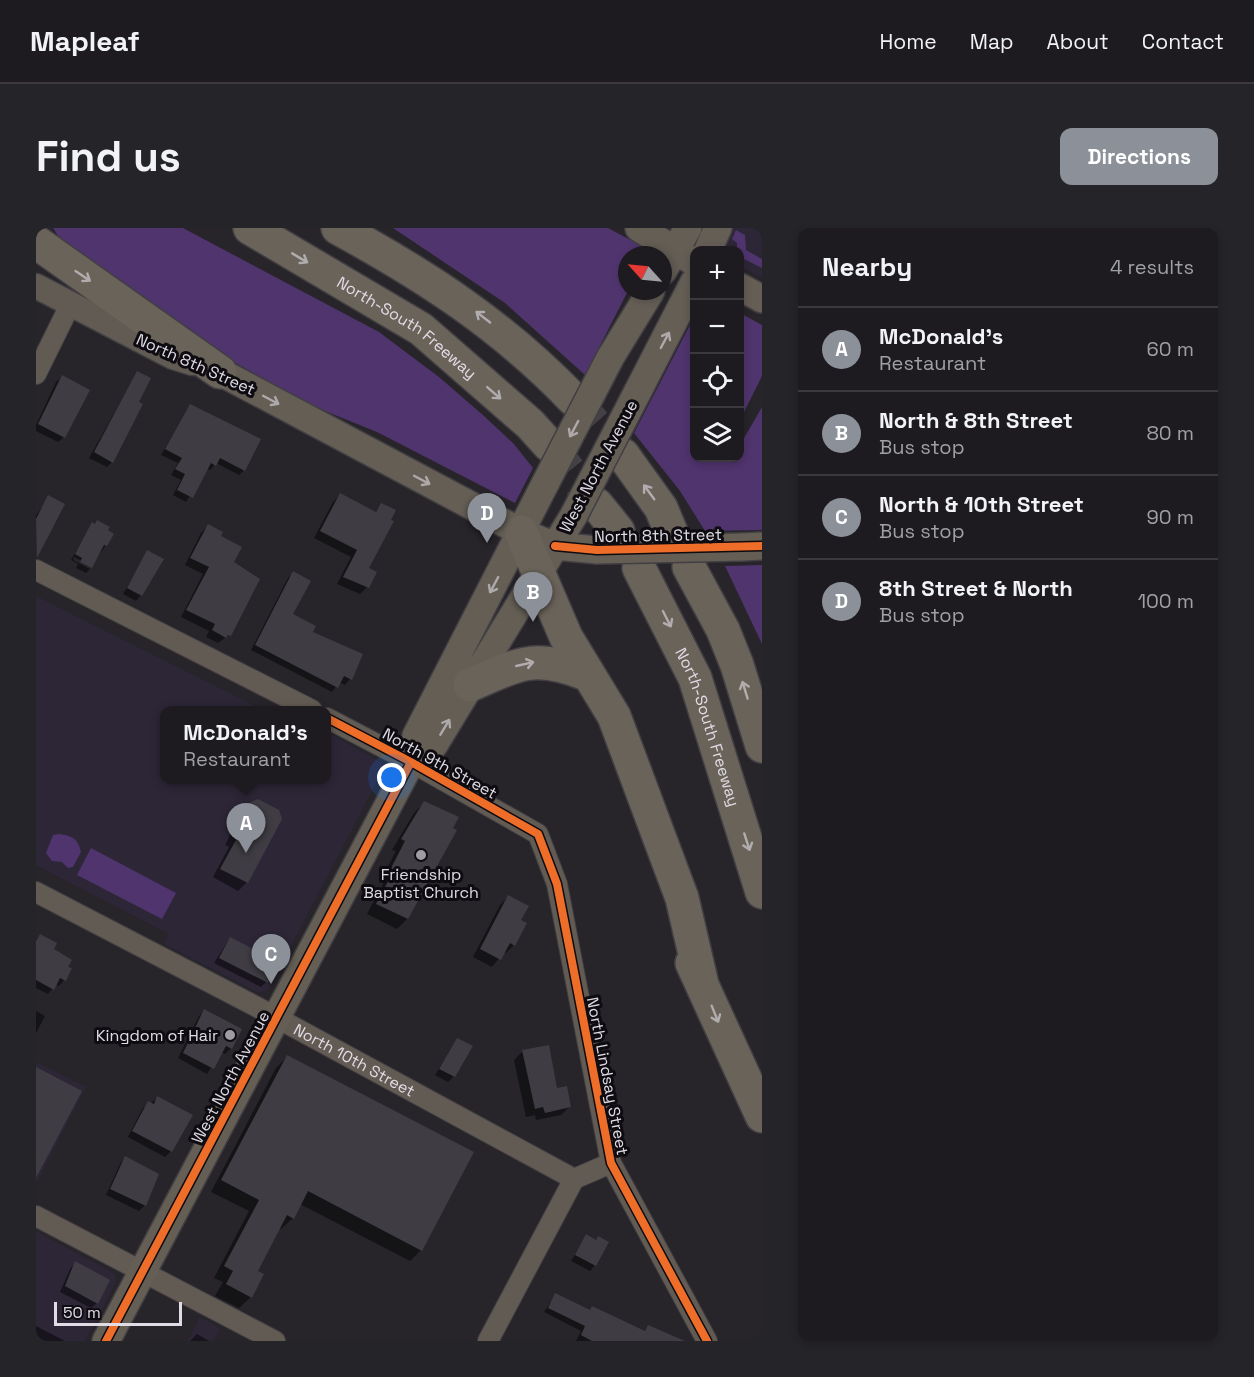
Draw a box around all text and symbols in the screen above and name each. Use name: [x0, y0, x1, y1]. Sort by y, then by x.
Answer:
text: Mapleaf: [30, 23, 140, 59]
text: Home: [879, 28, 937, 55]
text: Map: [970, 28, 1014, 55]
text: About: [1047, 28, 1109, 55]
text: Contact: [1142, 28, 1224, 55]
button: Directions: [1060, 128, 1218, 185]
text: Find us: [36, 130, 181, 183]
north arrow: [618, 246, 672, 300]
map controls: [690, 246, 744, 462]
button: +: [690, 246, 744, 300]
text: Nearby: [822, 250, 912, 284]
one-way arrow: [291, 252, 308, 264]
text: 4 results: [1110, 254, 1194, 280]
one-way arrow: [75, 270, 91, 282]
street label: North-South Freeway: [333, 272, 481, 384]
button: −: [690, 300, 744, 354]
one-way arrow: [475, 311, 491, 324]
text: McDonald's: [879, 322, 1003, 350]
street label: North 8th Street: [133, 329, 259, 400]
one-way arrow: [660, 331, 671, 349]
text: A: [835, 336, 848, 362]
text: 60 m: [1147, 336, 1194, 362]
text: Restaurant: [879, 350, 986, 376]
button: locate: [690, 354, 744, 408]
one-way arrow: [486, 386, 501, 400]
one-way arrow: [262, 395, 280, 406]
street label: West North Avenue: [555, 396, 642, 536]
text: North & 8th Street: [879, 406, 1073, 434]
button: layers: [690, 408, 744, 462]
one-way arrow: [567, 419, 579, 437]
text: B: [835, 420, 848, 446]
text: 80 m: [1146, 420, 1194, 446]
text: Bus stop: [879, 434, 965, 460]
one-way arrow: [413, 474, 430, 486]
one-way arrow: [643, 485, 656, 501]
text: North & 10th Street: [879, 490, 1084, 518]
pin: D: [468, 494, 506, 543]
text: C: [835, 504, 848, 530]
text: 90 m: [1147, 504, 1194, 530]
text: Bus stop: [879, 518, 965, 544]
street label: North 8th Street: [594, 524, 722, 547]
pin: B: [514, 572, 552, 622]
text: 8th Street & North: [879, 574, 1073, 602]
one-way arrow: [488, 575, 499, 593]
text: D: [835, 588, 848, 614]
text: 100 m: [1138, 588, 1194, 614]
text: Bus stop: [879, 602, 965, 628]
one-way arrow: [662, 610, 673, 628]
street label: North-South Freeway: [670, 644, 745, 809]
one-way arrow: [514, 658, 534, 669]
one-way arrow: [739, 681, 750, 700]
popup: [160, 706, 331, 784]
text: McDonald's: [183, 718, 308, 746]
one-way arrow: [439, 719, 451, 736]
street label: North 9th Street: [379, 723, 501, 804]
text: Restaurant: [183, 746, 291, 772]
your location: [377, 763, 406, 792]
pin: A: [226, 804, 266, 853]
one-way arrow: [743, 832, 754, 851]
marker: Friendship Baptist Church: [414, 848, 428, 862]
place label: Friendship Baptist Church: [363, 864, 479, 903]
pin: C: [252, 934, 290, 984]
street label: North Lindsay Street: [582, 995, 633, 1157]
one-way arrow: [710, 1004, 721, 1022]
street label: West North Avenue: [187, 1007, 274, 1147]
street label: North 10th Street: [290, 1019, 419, 1102]
place label: Kingdom of Hair: [96, 1025, 218, 1046]
marker: Kingdom of Hair: [223, 1028, 237, 1042]
scale bar: [54, 1299, 182, 1326]
text: 50 m: [63, 1302, 101, 1323]

